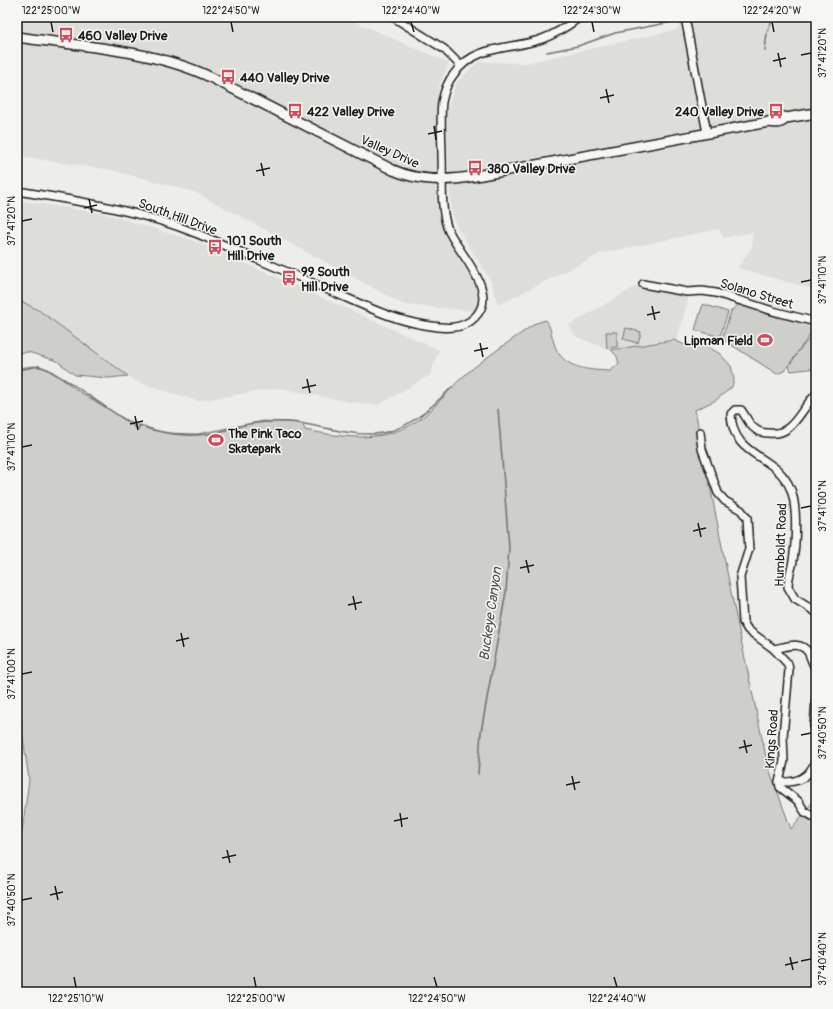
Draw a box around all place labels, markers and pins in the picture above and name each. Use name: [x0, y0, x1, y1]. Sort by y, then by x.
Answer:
bus stop icon: 460 Valley Drive: [57, 26, 75, 44]
place label: 460 Valley Drive: [78, 28, 168, 44]
bus stop icon: 440 Valley Drive: [219, 68, 237, 86]
place label: 440 Valley Drive: [240, 70, 330, 86]
bus stop icon: 422 Valley Drive: [286, 102, 304, 120]
bus stop icon: 240 Valley Drive: [767, 102, 785, 120]
place label: 422 Valley Drive: [307, 104, 395, 120]
place label: 240 Valley Drive: [675, 104, 765, 120]
bus stop icon: 380 Valley Drive: [466, 159, 484, 177]
place label: 380 Valley Drive: [487, 161, 576, 177]
place label: 101 South Hill Drive: [227, 233, 281, 264]
bus stop icon: 101 South Hill Drive: [206, 238, 224, 256]
place label: 99 South Hill Drive: [301, 264, 350, 295]
bus stop icon: 99 South Hill Drive: [280, 269, 298, 287]
sports icon: Lipman Field: [756, 331, 774, 349]
place label: Lipman Field: [684, 333, 753, 349]
place label: The Pink Taco Skatepark: [227, 426, 302, 457]
sports icon: The Pink Taco Skatepark: [207, 431, 225, 449]

